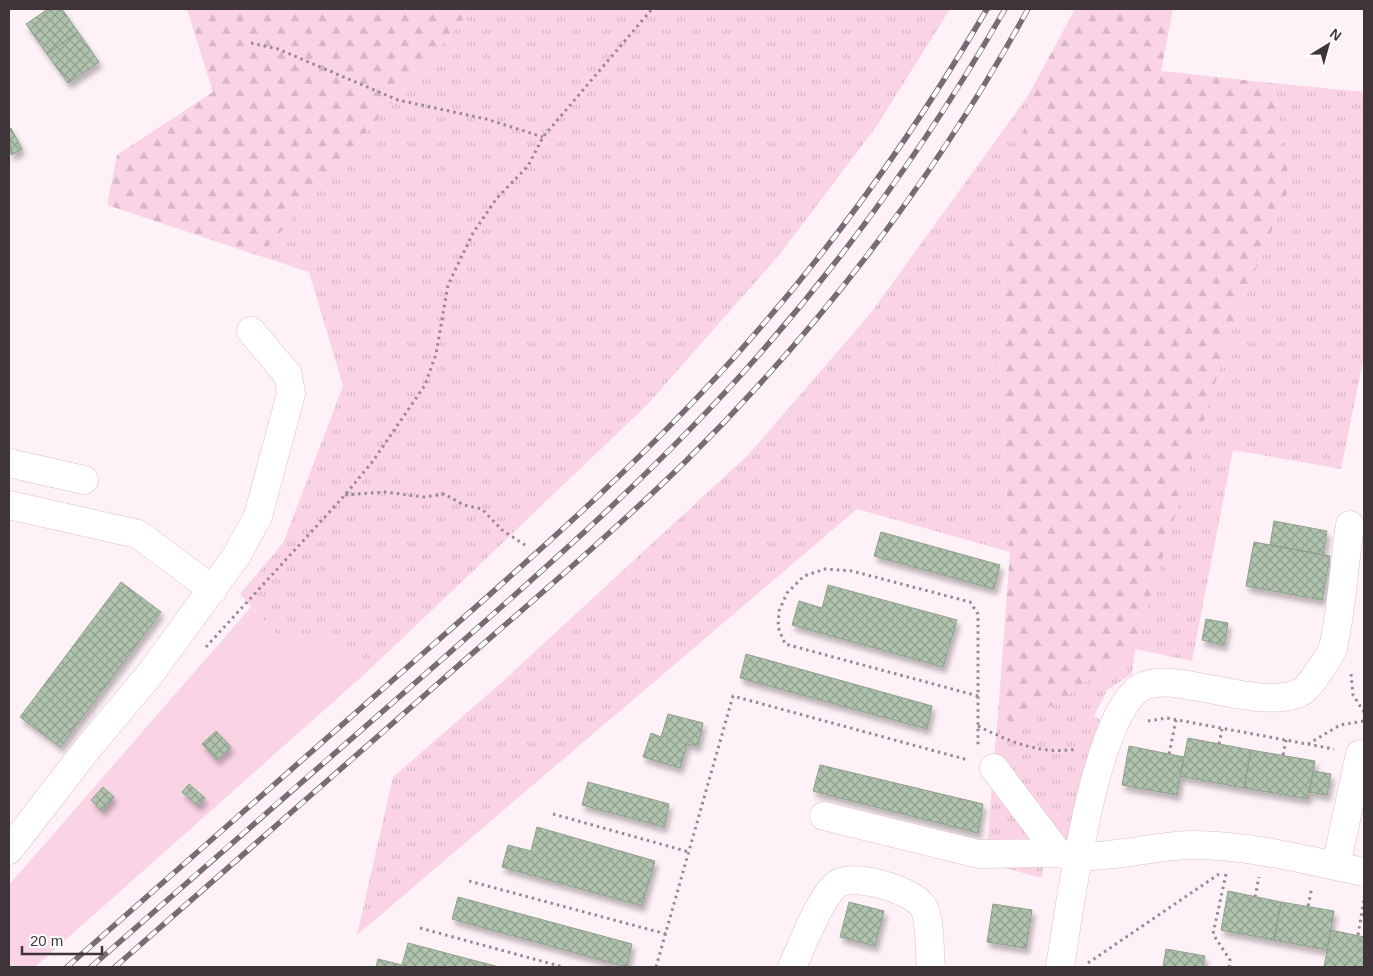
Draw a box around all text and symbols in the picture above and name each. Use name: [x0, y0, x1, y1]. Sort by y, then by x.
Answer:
north arrow: [1303, 20, 1353, 70]
text: N: [1327, 25, 1345, 44]
scale bar: [22, 924, 102, 956]
text: 20 m: [30, 932, 63, 949]

